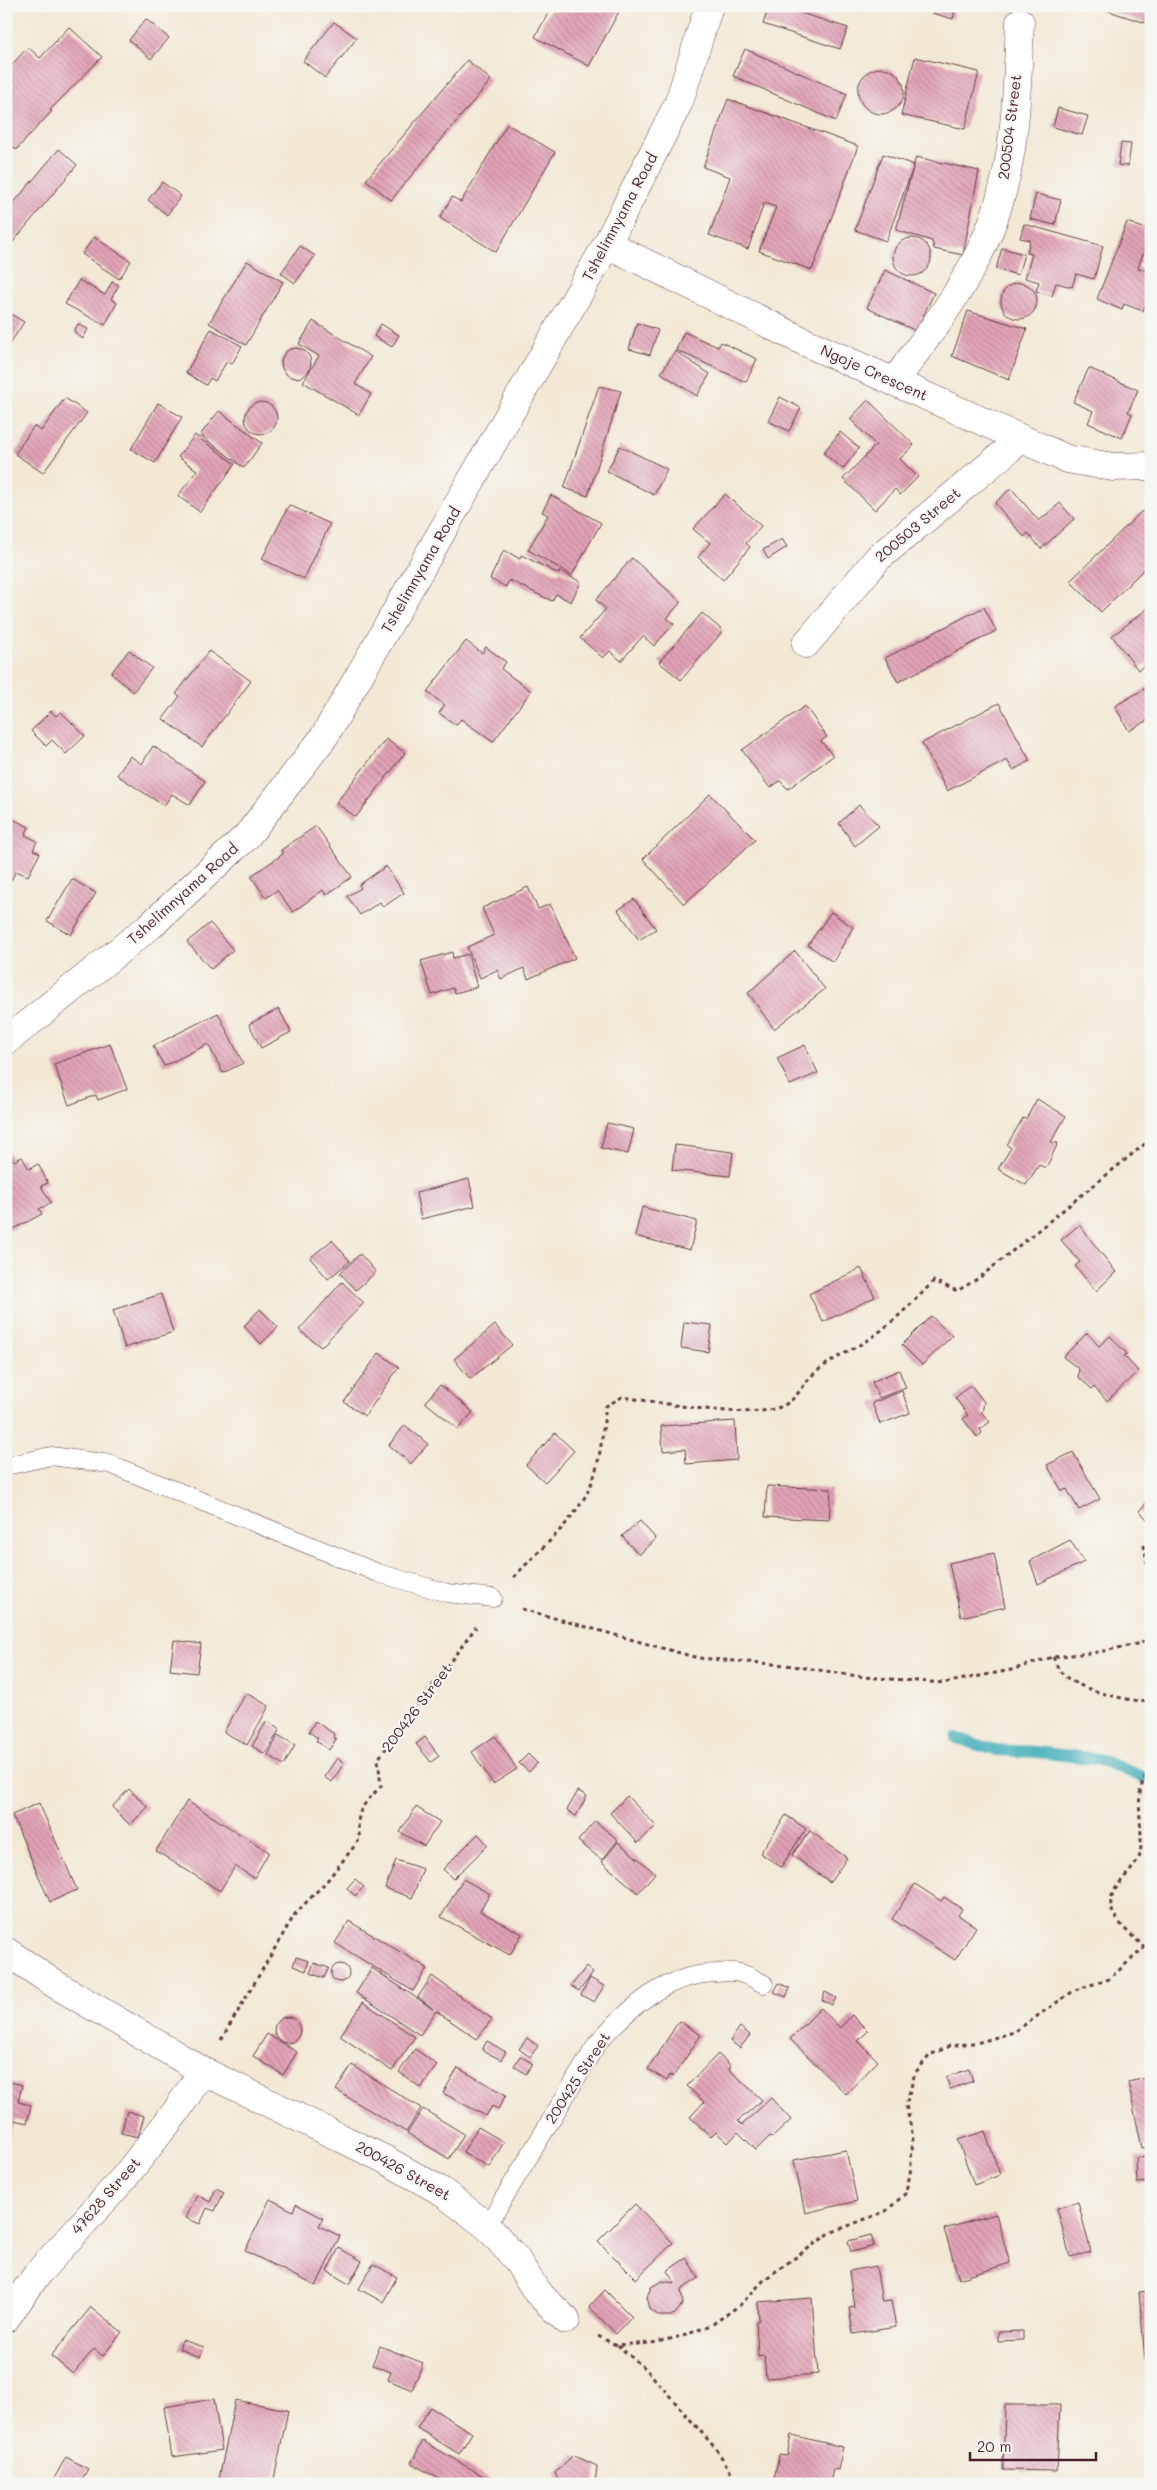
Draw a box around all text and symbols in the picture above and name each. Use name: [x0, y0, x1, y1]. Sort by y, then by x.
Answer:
street label: 200504 Street: [993, 73, 1025, 181]
street label: Tshelimnyama Road: [577, 149, 661, 284]
street label: Ngoje Crescent: [818, 339, 931, 405]
street label: 200503 Street: [870, 482, 964, 566]
street label: Tshelimnyama Road: [376, 503, 464, 636]
street label: Tshelimnyama Road: [123, 838, 242, 948]
street label: 200426 Street: [376, 1659, 456, 1756]
street label: 200425 Street: [540, 2028, 614, 2127]
street label: 200426 Street: [352, 2136, 455, 2204]
street label: 47628 Street: [66, 2152, 144, 2238]
scale bar: [970, 2430, 1096, 2462]
text: 20 m: [977, 2436, 1011, 2456]

